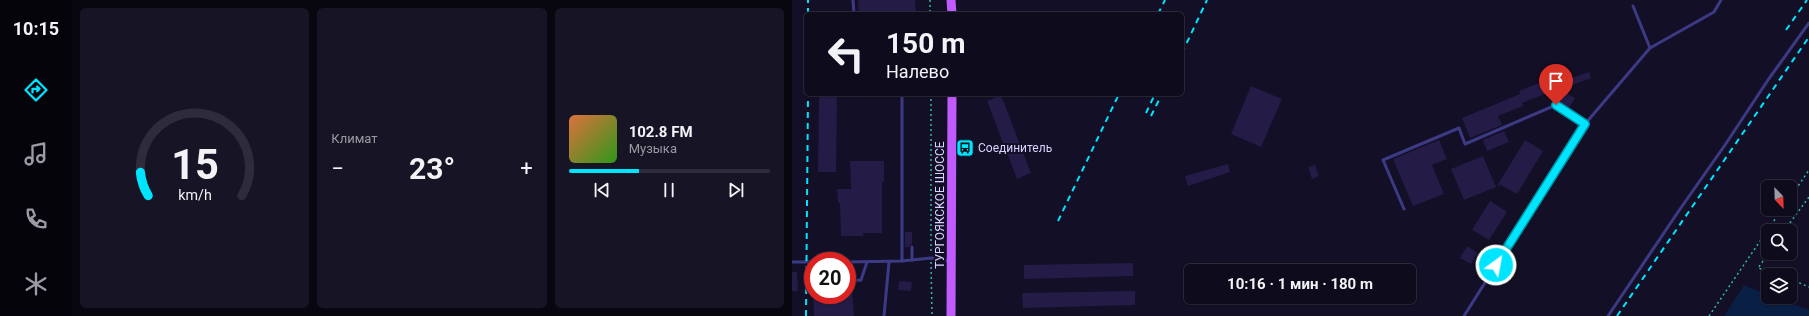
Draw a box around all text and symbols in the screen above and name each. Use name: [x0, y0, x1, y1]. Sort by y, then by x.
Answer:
text: 10:15: [13, 18, 59, 39]
text: 150 m: [886, 27, 965, 60]
icon: left: [820, 28, 872, 80]
text: Налево: [886, 61, 949, 82]
pin: [1539, 64, 1573, 105]
icon: arrive: [1545, 70, 1567, 92]
icon: directions: [22, 76, 50, 104]
text: 102.8 FM: [629, 123, 693, 141]
text: Климат: [331, 131, 378, 146]
bus stop icon: Соединитель: [955, 138, 975, 158]
icon: music: [22, 140, 50, 168]
text: 15: [171, 140, 219, 189]
text: Музыка: [629, 141, 677, 156]
street label: ТУРГОЯКСКОЕ ШОССЕ: [933, 141, 947, 269]
place label: Соединитель: [978, 141, 1052, 155]
text: 23°: [409, 151, 455, 186]
text: −: [331, 156, 344, 181]
text: +: [520, 156, 533, 181]
icon: previous: [591, 179, 613, 201]
icon: pause: [658, 179, 680, 201]
icon: next: [725, 179, 747, 201]
north arrow: [1761, 180, 1797, 216]
map controls: [1761, 180, 1797, 304]
text: km/h: [178, 187, 211, 203]
icon: phone: [22, 205, 50, 233]
button: search: [1761, 224, 1797, 260]
position arrow: [1475, 244, 1517, 286]
speed limit sign: 20: [804, 252, 856, 304]
button: layers: [1761, 268, 1797, 304]
icon: climate: [22, 270, 50, 298]
text: 10:16 · 1 мин · 180 m: [1227, 275, 1373, 293]

